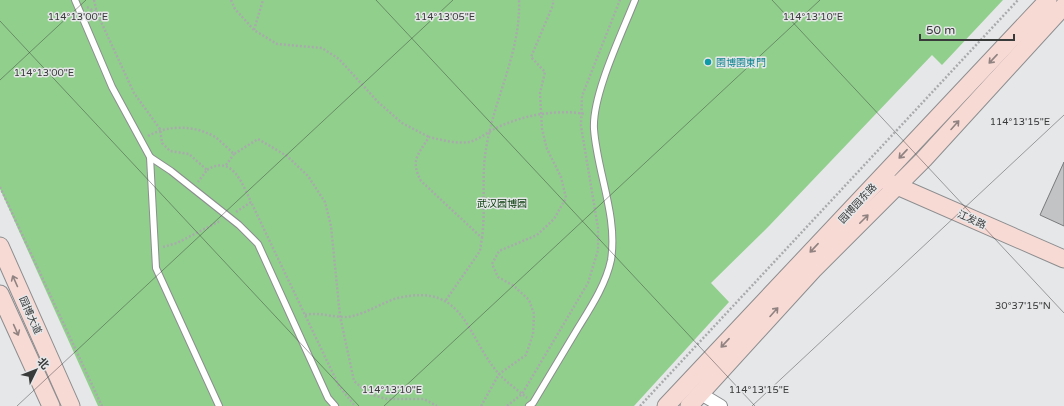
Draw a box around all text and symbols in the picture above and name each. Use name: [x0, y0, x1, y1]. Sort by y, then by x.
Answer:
text: 114°13'00"E: [48, 11, 108, 23]
text: 114°13'05"E: [415, 11, 475, 23]
text: 114°13'10"E: [783, 11, 843, 23]
scale bar: [920, 16, 1014, 42]
text: 50 m: [926, 23, 955, 37]
one-way arrow: [988, 54, 997, 64]
marker: 園博園東門: [703, 57, 713, 67]
place label: 園博園東門: [716, 57, 766, 69]
text: 114°13'00"E: [14, 67, 74, 79]
text: 114°13'15"E: [990, 116, 1050, 128]
one-way arrow: [950, 120, 959, 131]
one-way arrow: [899, 149, 908, 159]
street label: 园博园东路: [836, 181, 879, 226]
park label: 武汉园博园: [477, 198, 527, 210]
street label: 江发路: [955, 208, 988, 231]
one-way arrow: [859, 214, 869, 224]
one-way arrow: [810, 243, 819, 253]
one-way arrow: [11, 275, 18, 287]
street label: 园博大道: [16, 295, 44, 336]
text: 30°37'15"N: [995, 300, 1051, 312]
one-way arrow: [769, 308, 778, 318]
one-way arrow: [13, 323, 20, 335]
one-way arrow: [720, 338, 730, 348]
north arrow: [16, 350, 56, 390]
text: 北: [34, 355, 51, 372]
text: 114°13'10"E: [362, 384, 422, 396]
text: 114°13'15"E: [729, 384, 789, 396]

